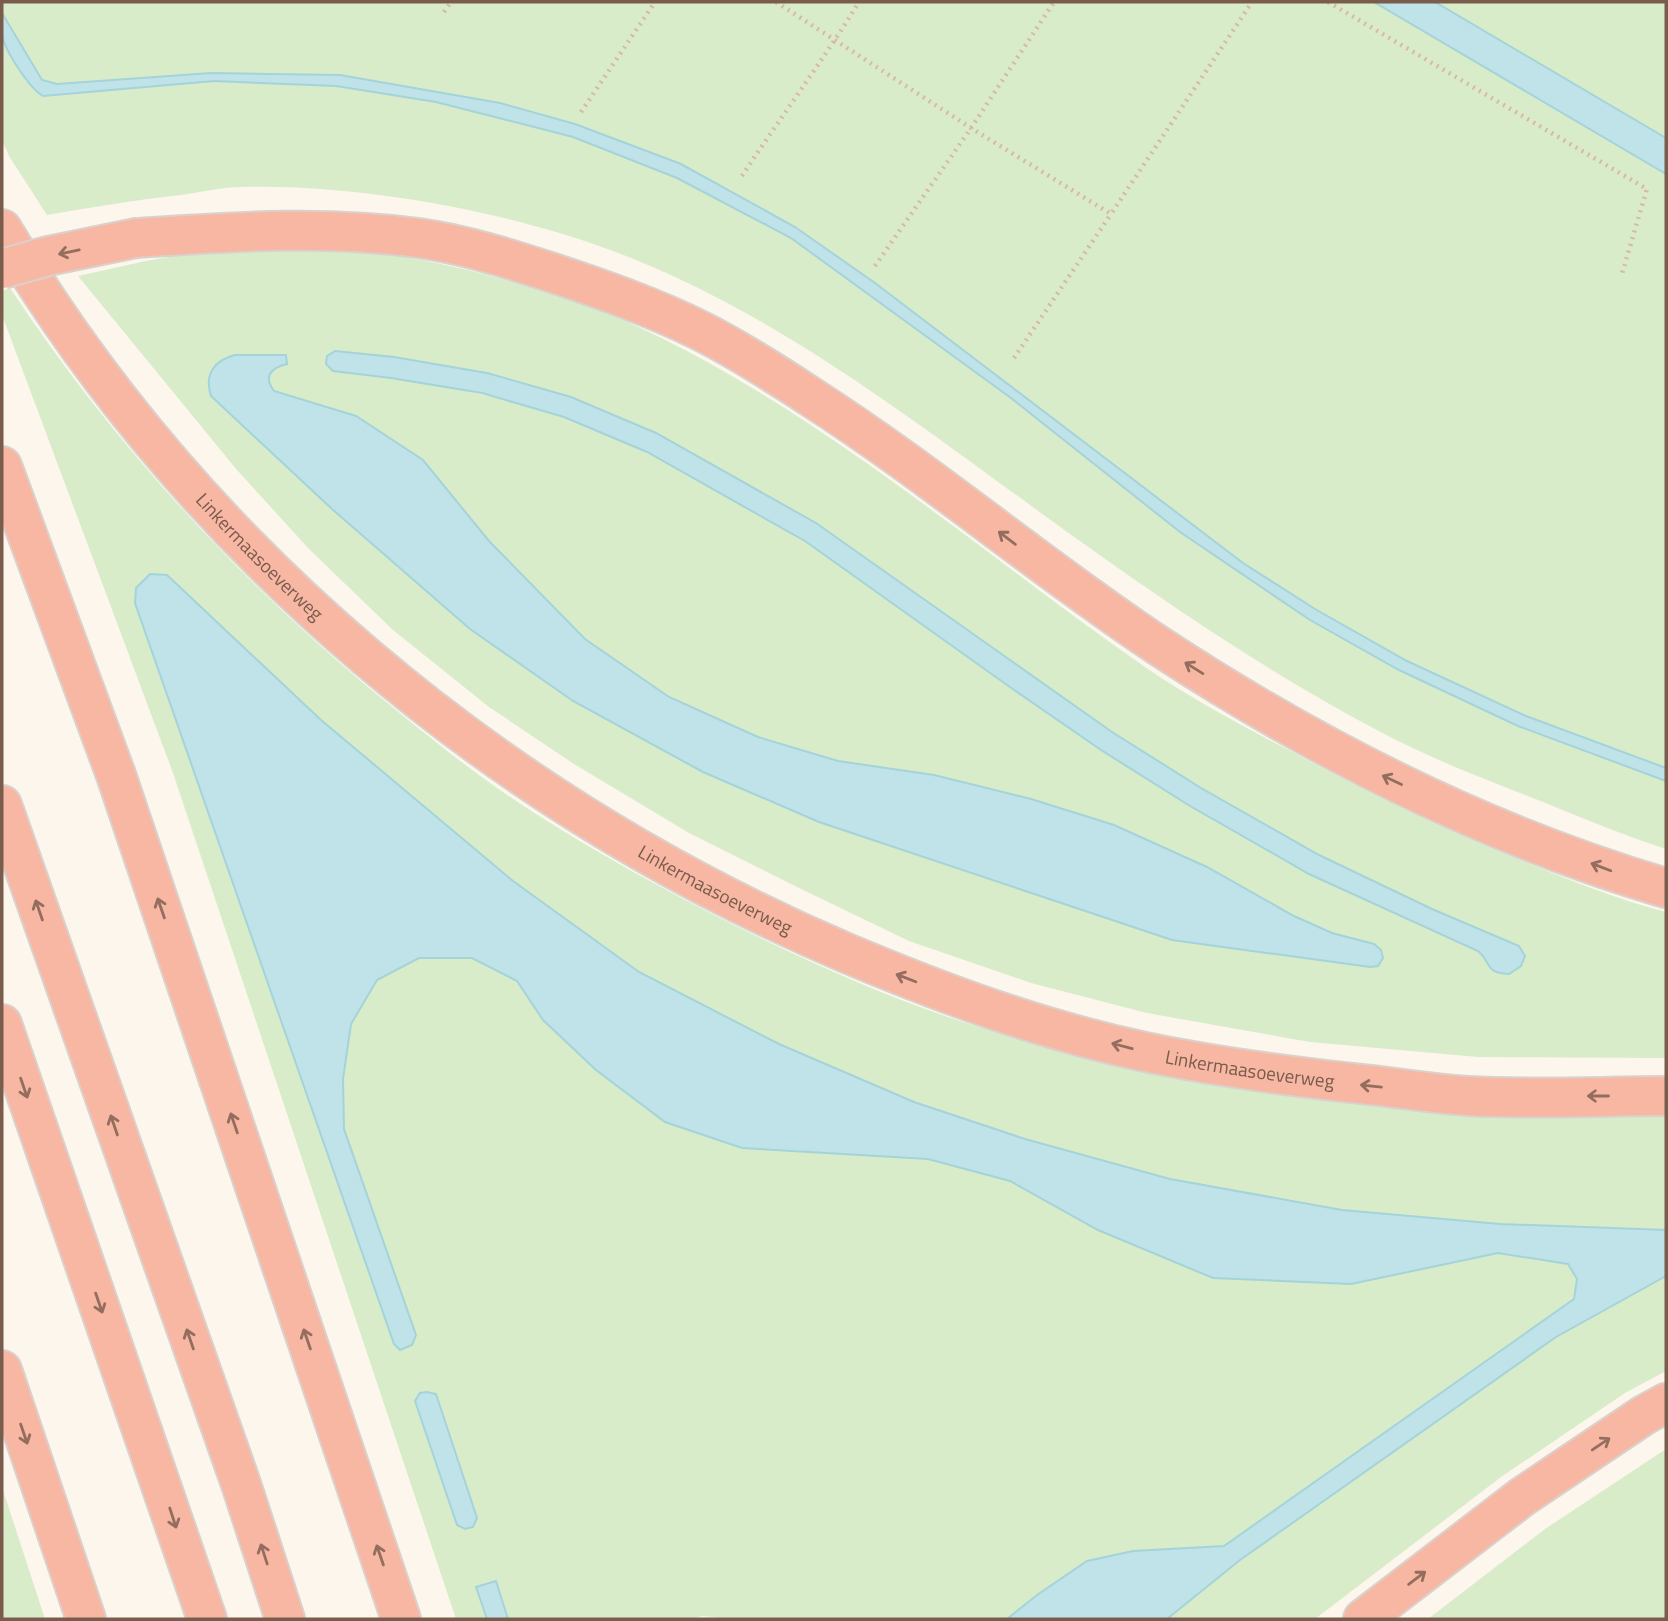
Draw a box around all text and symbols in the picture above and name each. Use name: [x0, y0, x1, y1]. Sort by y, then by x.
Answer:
one-way arrow: [58, 245, 81, 259]
street label: Linkermaasoeverweg: [189, 486, 331, 627]
one-way arrow: [998, 530, 1017, 545]
one-way arrow: [1184, 660, 1204, 674]
one-way arrow: [1381, 773, 1403, 786]
street label: Linkermaasoeverweg: [633, 837, 798, 941]
one-way arrow: [1591, 860, 1613, 873]
one-way arrow: [154, 897, 167, 919]
one-way arrow: [32, 899, 45, 921]
one-way arrow: [895, 970, 917, 983]
one-way arrow: [1112, 1039, 1134, 1052]
street label: Linkermaasoeverweg: [1163, 1041, 1336, 1095]
one-way arrow: [19, 1077, 31, 1099]
one-way arrow: [1360, 1079, 1383, 1092]
one-way arrow: [1587, 1089, 1610, 1103]
one-way arrow: [227, 1113, 239, 1135]
one-way arrow: [107, 1114, 120, 1136]
one-way arrow: [93, 1292, 106, 1314]
one-way arrow: [300, 1328, 313, 1350]
one-way arrow: [183, 1329, 195, 1351]
one-way arrow: [18, 1423, 31, 1445]
one-way arrow: [1591, 1437, 1610, 1451]
one-way arrow: [167, 1507, 180, 1529]
one-way arrow: [257, 1544, 269, 1566]
one-way arrow: [373, 1544, 385, 1566]
one-way arrow: [1407, 1570, 1426, 1585]

